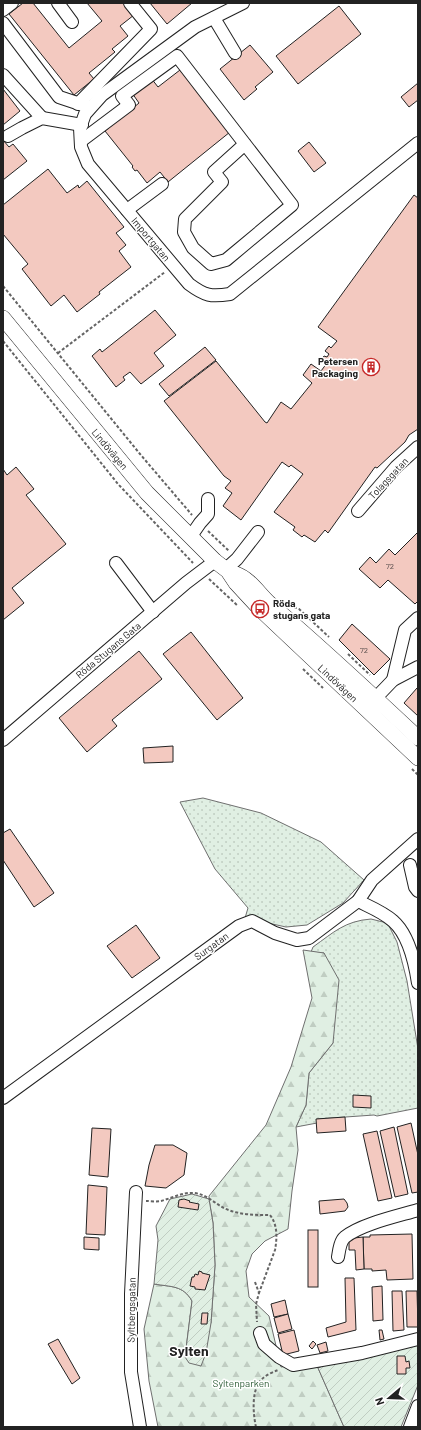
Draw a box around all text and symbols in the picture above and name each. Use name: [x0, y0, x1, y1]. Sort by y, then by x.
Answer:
street label: Importgatan: [129, 215, 173, 263]
place label: Petersen Packaging: [312, 355, 358, 379]
building icon: Petersen Packaging: [361, 357, 381, 377]
street label: Lindövägen: [89, 426, 131, 472]
street label: Tolagsgatan: [366, 455, 410, 501]
house number: 72: [386, 561, 394, 571]
place label: Röda stugans gata: [273, 597, 330, 621]
bus stop icon: Röda stugans gata: [250, 599, 270, 619]
street label: Röda Stugans Gata: [73, 619, 143, 681]
house number: 72: [360, 645, 368, 655]
street label: Lindövägen: [316, 662, 360, 704]
street label: Surgatan: [192, 930, 230, 962]
street label: Syltbergsgatan: [124, 1277, 138, 1343]
district label: Sylten: [169, 1342, 209, 1359]
park label: Syltenparken: [213, 1377, 269, 1389]
north arrow: [369, 1378, 409, 1418]
text: N: [372, 1396, 386, 1407]

